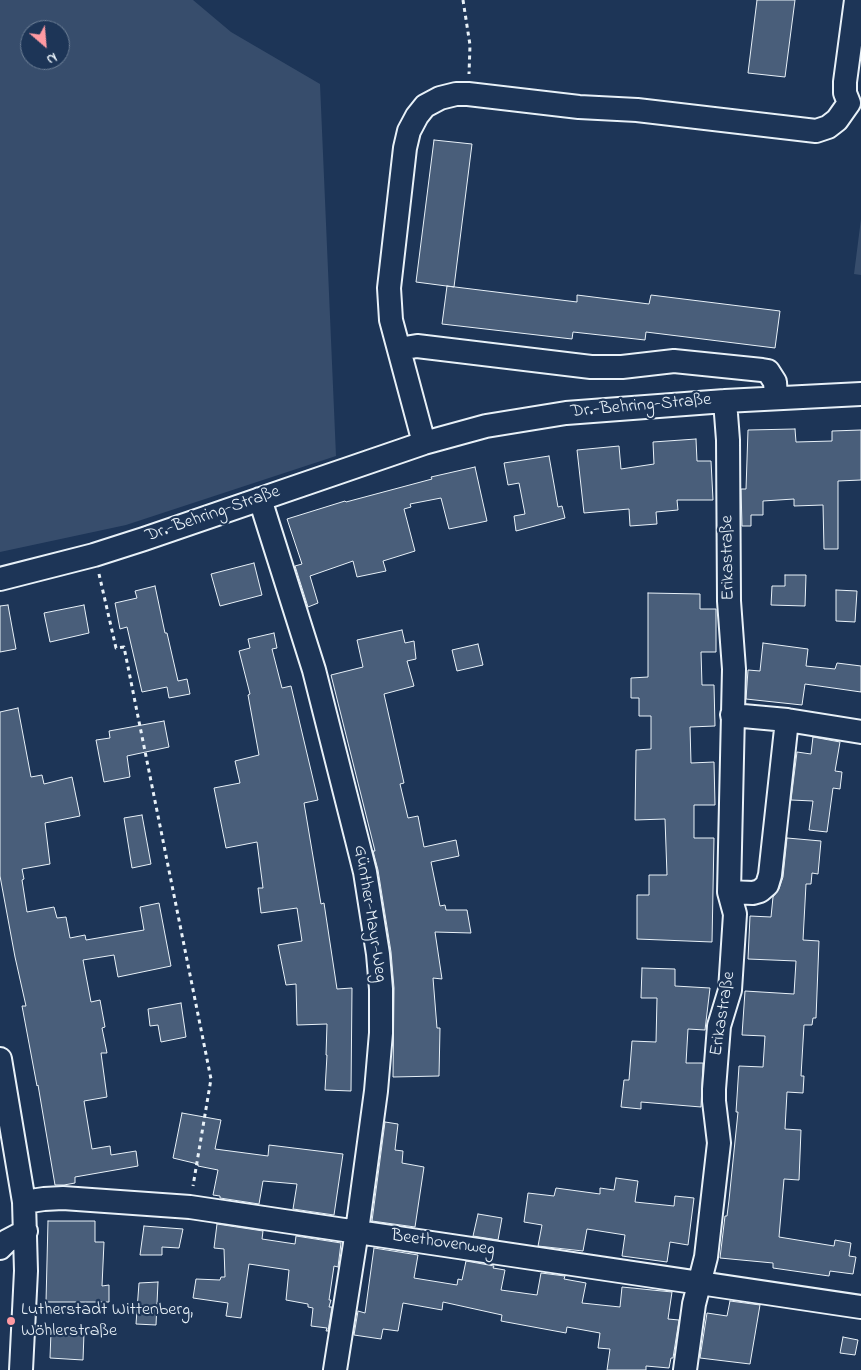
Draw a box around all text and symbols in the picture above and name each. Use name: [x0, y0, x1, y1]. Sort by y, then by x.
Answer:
north arrow: [20, 20, 70, 70]
text: N: [43, 46, 61, 69]
street label: Dr.-Behring-Straße: [570, 390, 712, 424]
street label: Dr.-Behring-Straße: [143, 482, 283, 548]
street label: Erikastraße: [717, 515, 741, 601]
street label: Günther-Mayr-Weg: [348, 844, 390, 984]
street label: Erikastraße: [707, 970, 741, 1058]
street label: Beethovenweg: [390, 1226, 496, 1262]
place label: Lutherstadt Wittenberg, Wöhlerstraße: [21, 1300, 193, 1342]
marker: Lutherstadt Wittenberg, Wöhlerstraße: [5, 1315, 17, 1327]

